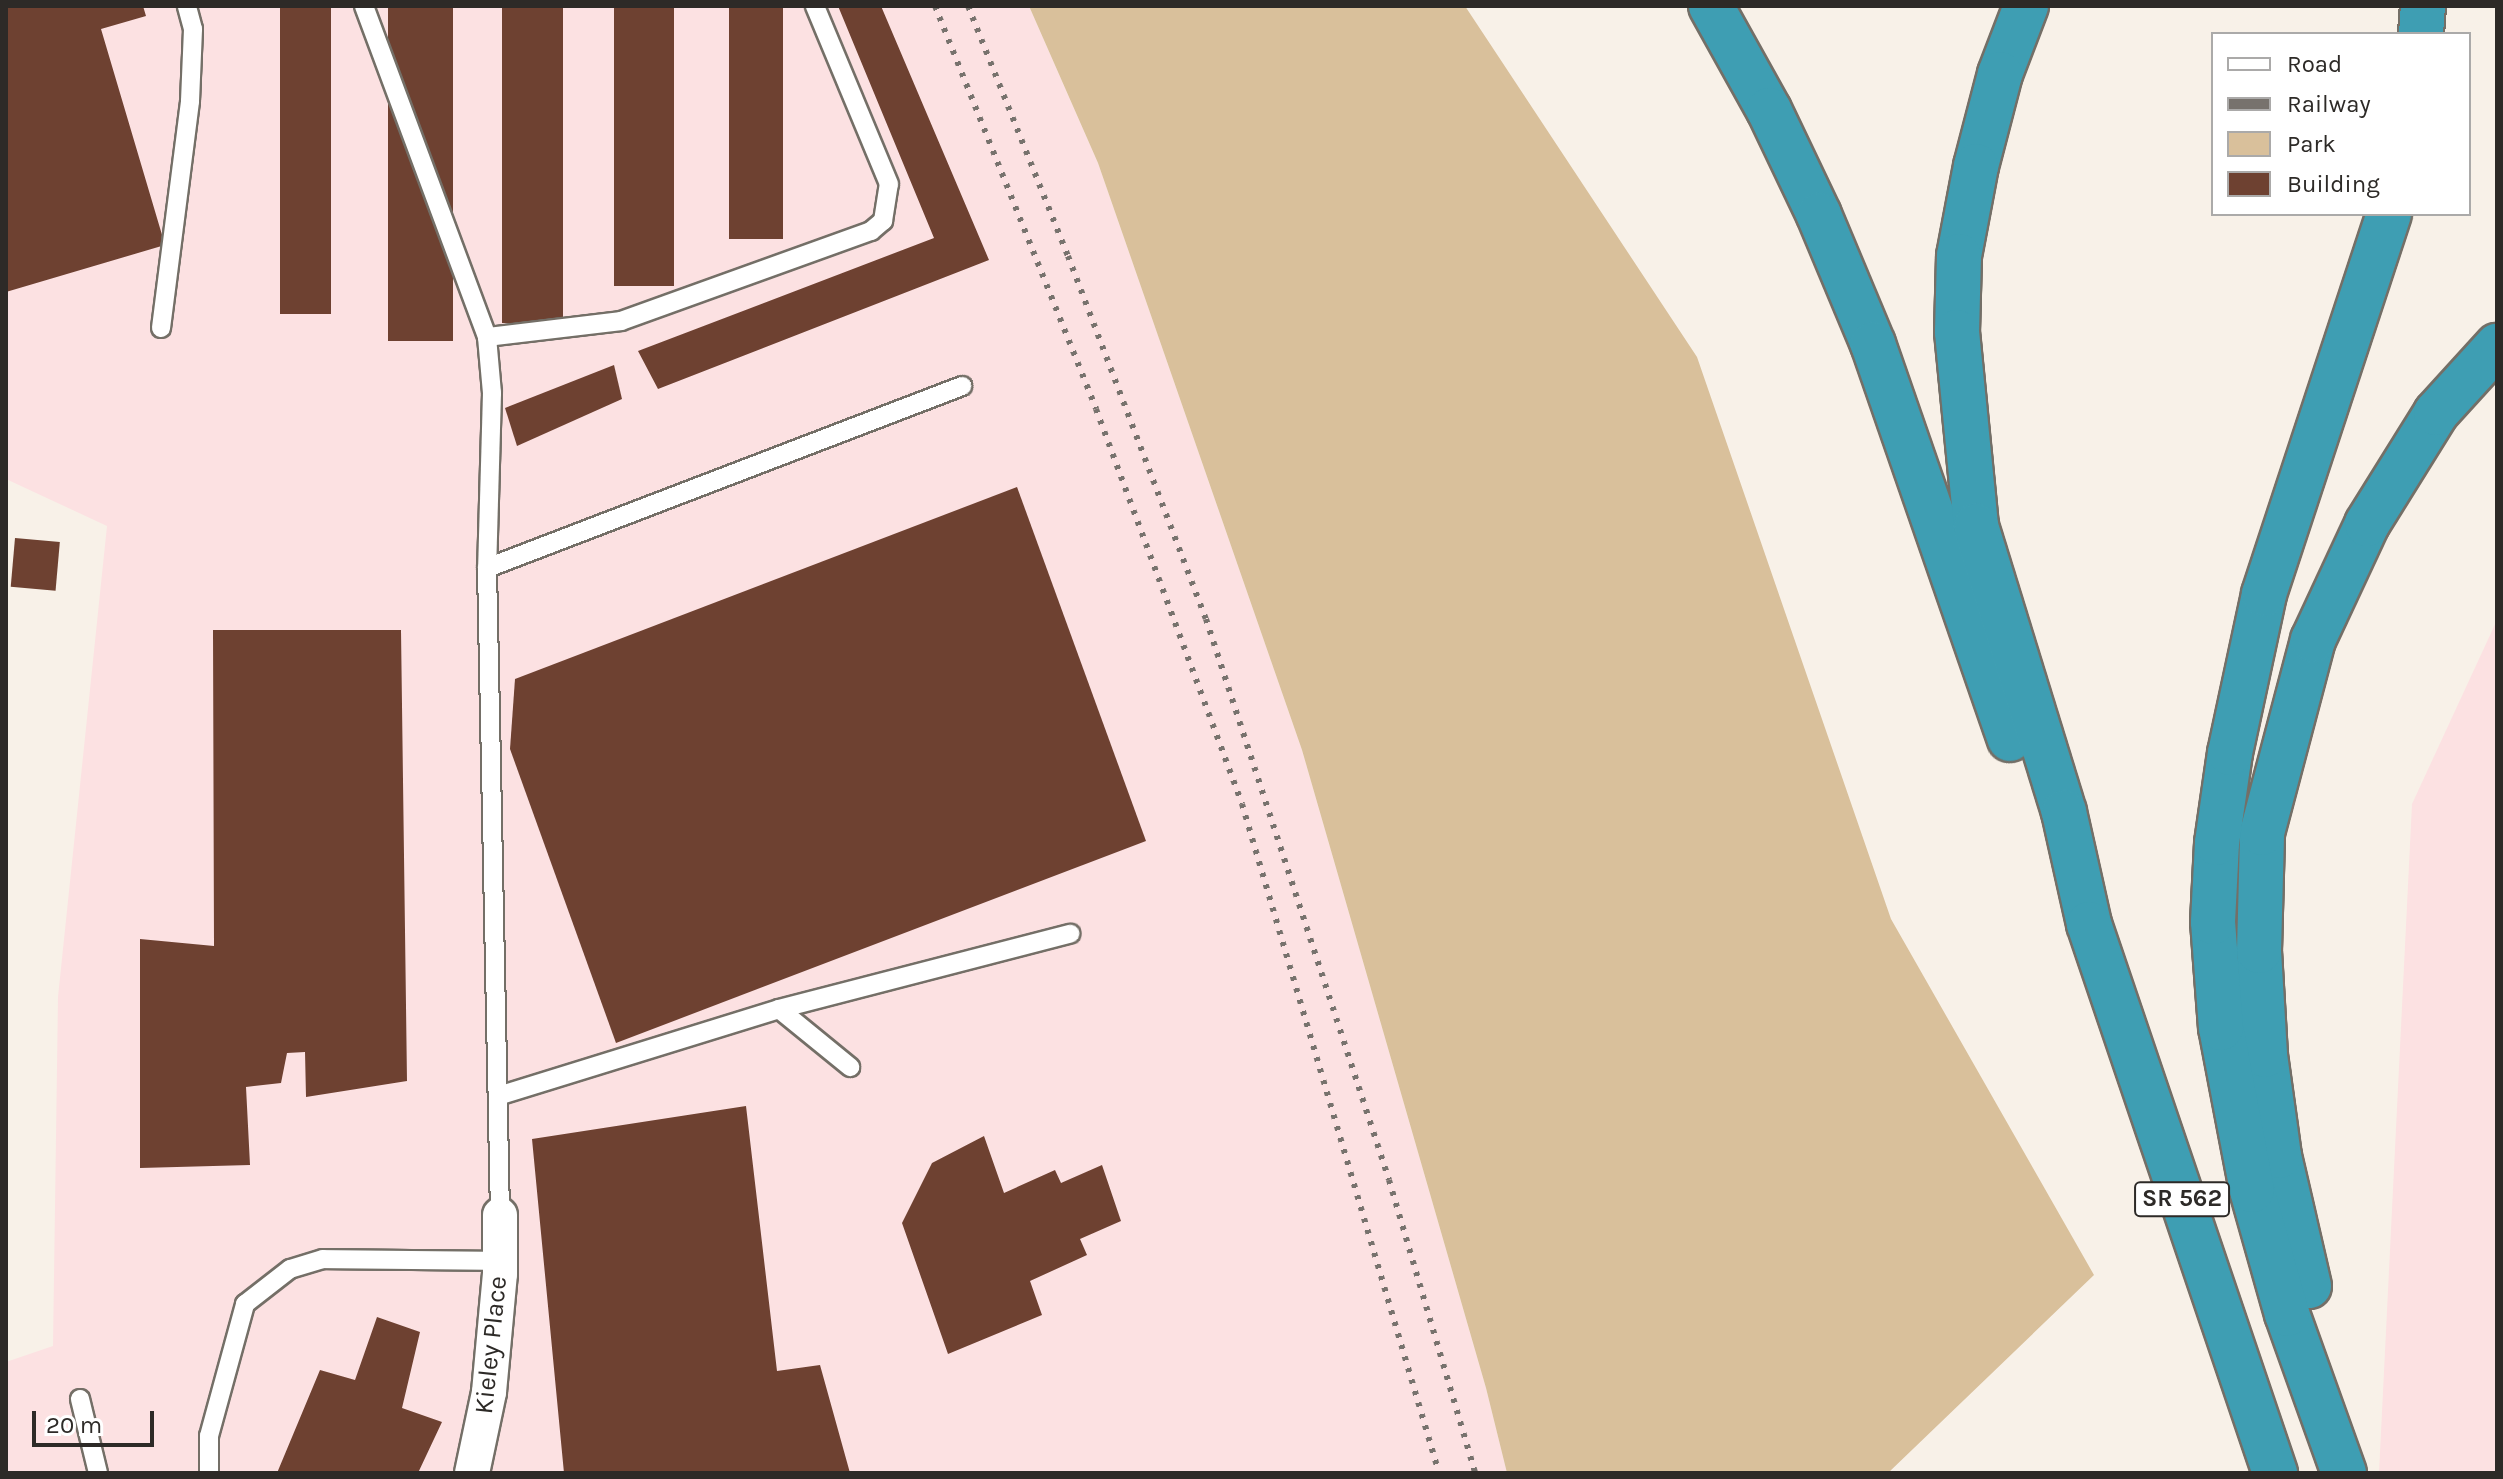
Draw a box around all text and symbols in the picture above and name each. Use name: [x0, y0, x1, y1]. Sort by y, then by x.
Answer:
legend: [2211, 32, 2471, 216]
text: Road: [2287, 50, 2342, 78]
text: Railway: [2287, 90, 2371, 118]
text: Park: [2287, 130, 2336, 158]
text: Building: [2287, 170, 2380, 198]
road number: SR 562: [2134, 1179, 2230, 1219]
street label: Kieley Place: [468, 1274, 514, 1416]
scale bar: [36, 1395, 158, 1445]
text: 20 m: [46, 1411, 102, 1439]

